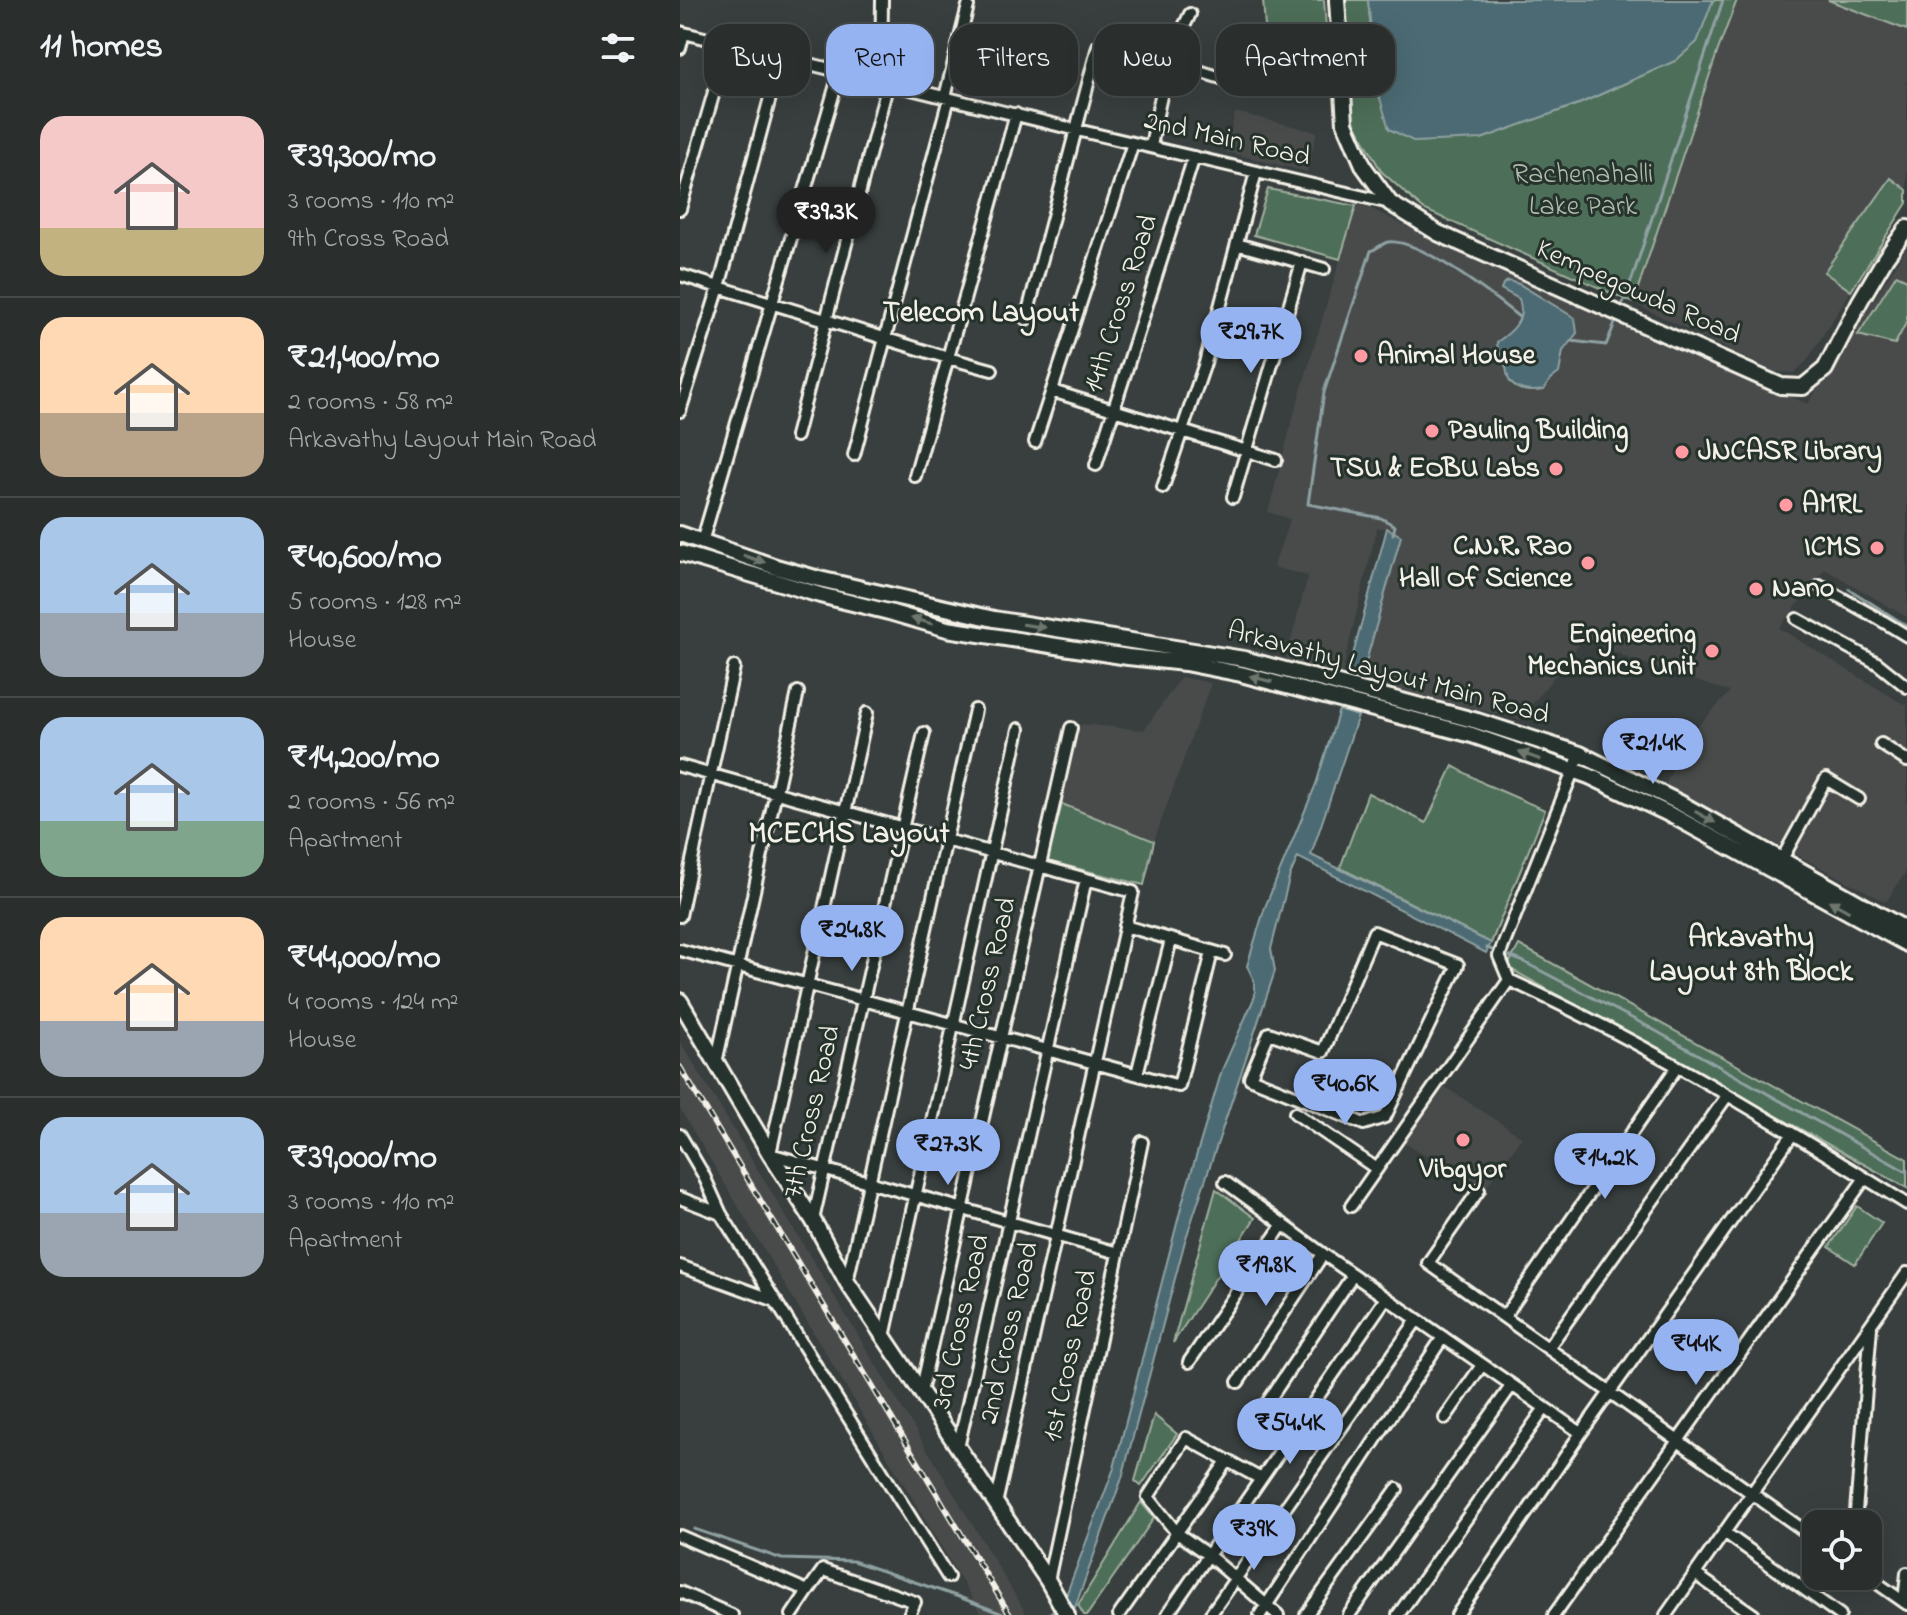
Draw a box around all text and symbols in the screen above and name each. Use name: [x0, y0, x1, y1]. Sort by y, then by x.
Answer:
text: 11 homes: [40, 23, 163, 73]
chip: Buy: [704, 24, 810, 96]
chip: Rent: [826, 24, 934, 96]
chip: Filters: [950, 24, 1078, 96]
chip: New: [1094, 24, 1200, 96]
chip: Apartment: [1216, 24, 1395, 96]
icon: filters: [596, 26, 640, 70]
street label: 2nd Main Road: [1140, 101, 1314, 179]
text: ₹39,300/mo: [288, 133, 437, 183]
icon: home: [104, 148, 200, 244]
park label: Rachenahalli Lake Park: [1513, 155, 1653, 228]
text: 3 rooms · 110 m²: [288, 183, 454, 221]
pin: ₹39.3K: [761, 187, 891, 255]
text: ₹39.3K: [795, 194, 857, 232]
street label: 14th Cross Road: [1074, 209, 1170, 398]
text: 9th Cross Road: [288, 221, 449, 259]
street label: Kempegowda Road: [1529, 230, 1747, 356]
district label: Telecom Layout: [883, 292, 1080, 336]
pin: ₹29.7K: [1186, 307, 1316, 375]
text: ₹29.7K: [1219, 314, 1283, 352]
text: ₹21,400/mo: [288, 334, 440, 384]
place label: Animal House: [1377, 336, 1537, 377]
marker: Animal House: [1352, 347, 1370, 365]
icon: home: [104, 349, 200, 445]
text: 2 rooms · 58 m²: [288, 384, 454, 422]
place label: Pauling Building: [1448, 411, 1628, 453]
text: Arkavathy Layout Main Road: [288, 422, 596, 460]
marker: Pauling Building: [1423, 422, 1441, 440]
place label: JNCASR Library: [1698, 432, 1882, 473]
marker: JNCASR Library: [1673, 443, 1691, 461]
place label: TSU & EOBU Labs: [1330, 449, 1540, 490]
marker: TSU & EOBU Labs: [1547, 460, 1565, 478]
place label: AMRL: [1802, 485, 1863, 526]
marker: AMRL: [1777, 496, 1795, 514]
place label: C.N.R. Rao Hall Of Science: [1399, 527, 1573, 600]
place label: ICMS: [1804, 528, 1861, 569]
text: ₹40,600/mo: [288, 534, 442, 584]
marker: ICMS: [1868, 539, 1886, 557]
icon: home: [104, 549, 200, 645]
one-way arrow: [742, 554, 766, 566]
marker: C.N.R. Rao Hall Of Science: [1579, 554, 1597, 572]
place label: Nano: [1772, 569, 1834, 610]
marker: Nano: [1747, 580, 1765, 598]
text: 5 rooms · 128 m²: [288, 584, 462, 622]
street label: Arkavathy Layout Main Road: [1222, 611, 1554, 737]
one-way arrow: [910, 614, 934, 627]
place label: Engineering Mechanics Unit: [1527, 615, 1697, 688]
one-way arrow: [1022, 620, 1047, 633]
text: House: [288, 622, 356, 660]
marker: Engineering Mechanics Unit: [1703, 642, 1721, 660]
one-way arrow: [1248, 672, 1272, 685]
pin: ₹21.4K: [1588, 718, 1718, 786]
text: ₹21.4K: [1620, 725, 1686, 763]
text: ₹14,200/mo: [288, 734, 440, 784]
icon: home: [104, 749, 200, 845]
one-way arrow: [1518, 749, 1542, 761]
text: 2 rooms · 56 m²: [288, 784, 455, 822]
one-way arrow: [1694, 810, 1717, 823]
district label: MCECHS Layout: [748, 813, 950, 857]
text: Apartment: [288, 822, 402, 860]
street label: 4th Cross Road: [949, 893, 1029, 1074]
one-way arrow: [1827, 900, 1850, 913]
pin: ₹24.8K: [787, 905, 917, 973]
text: ₹24.8K: [819, 912, 885, 950]
district label: Arkavathy Layout 8th Block: [1649, 917, 1854, 995]
text: ₹44,000/mo: [288, 934, 441, 984]
icon: home: [104, 949, 200, 1045]
text: 4 rooms · 124 m²: [288, 984, 459, 1022]
street label: 7th Cross Road: [773, 1021, 853, 1202]
text: House: [288, 1022, 356, 1060]
pin: ₹40.6K: [1280, 1059, 1410, 1127]
text: ₹40.6K: [1312, 1066, 1378, 1104]
pin: ₹27.3K: [883, 1119, 1013, 1187]
text: ₹27.3K: [914, 1126, 982, 1164]
marker: Vibgyor: [1454, 1131, 1472, 1149]
pin: ₹14.2K: [1540, 1133, 1670, 1201]
text: ₹39,000/mo: [288, 1134, 437, 1184]
text: ₹14.2K: [1572, 1140, 1638, 1178]
icon: home: [104, 1149, 200, 1245]
place label: Vibgyor: [1419, 1150, 1508, 1192]
text: 3 rooms · 110 m²: [288, 1184, 454, 1222]
text: Apartment: [288, 1222, 402, 1260]
street label: 3rd Cross Road: [922, 1230, 1002, 1413]
street label: 2nd Cross Road: [969, 1238, 1051, 1428]
pin: ₹19.8K: [1201, 1240, 1331, 1308]
text: ₹19.8K: [1236, 1247, 1296, 1285]
street label: 1st Cross Road: [1033, 1266, 1109, 1446]
pin: ₹44K: [1649, 1319, 1743, 1387]
text: ₹44K: [1671, 1326, 1721, 1364]
pin: ₹54.4K: [1225, 1398, 1355, 1466]
text: ₹54.4K: [1255, 1405, 1325, 1443]
pin: ₹39K: [1207, 1504, 1301, 1572]
map controls: [1802, 1510, 1882, 1590]
button: locate: [1802, 1510, 1882, 1590]
text: ₹39K: [1231, 1511, 1277, 1549]

